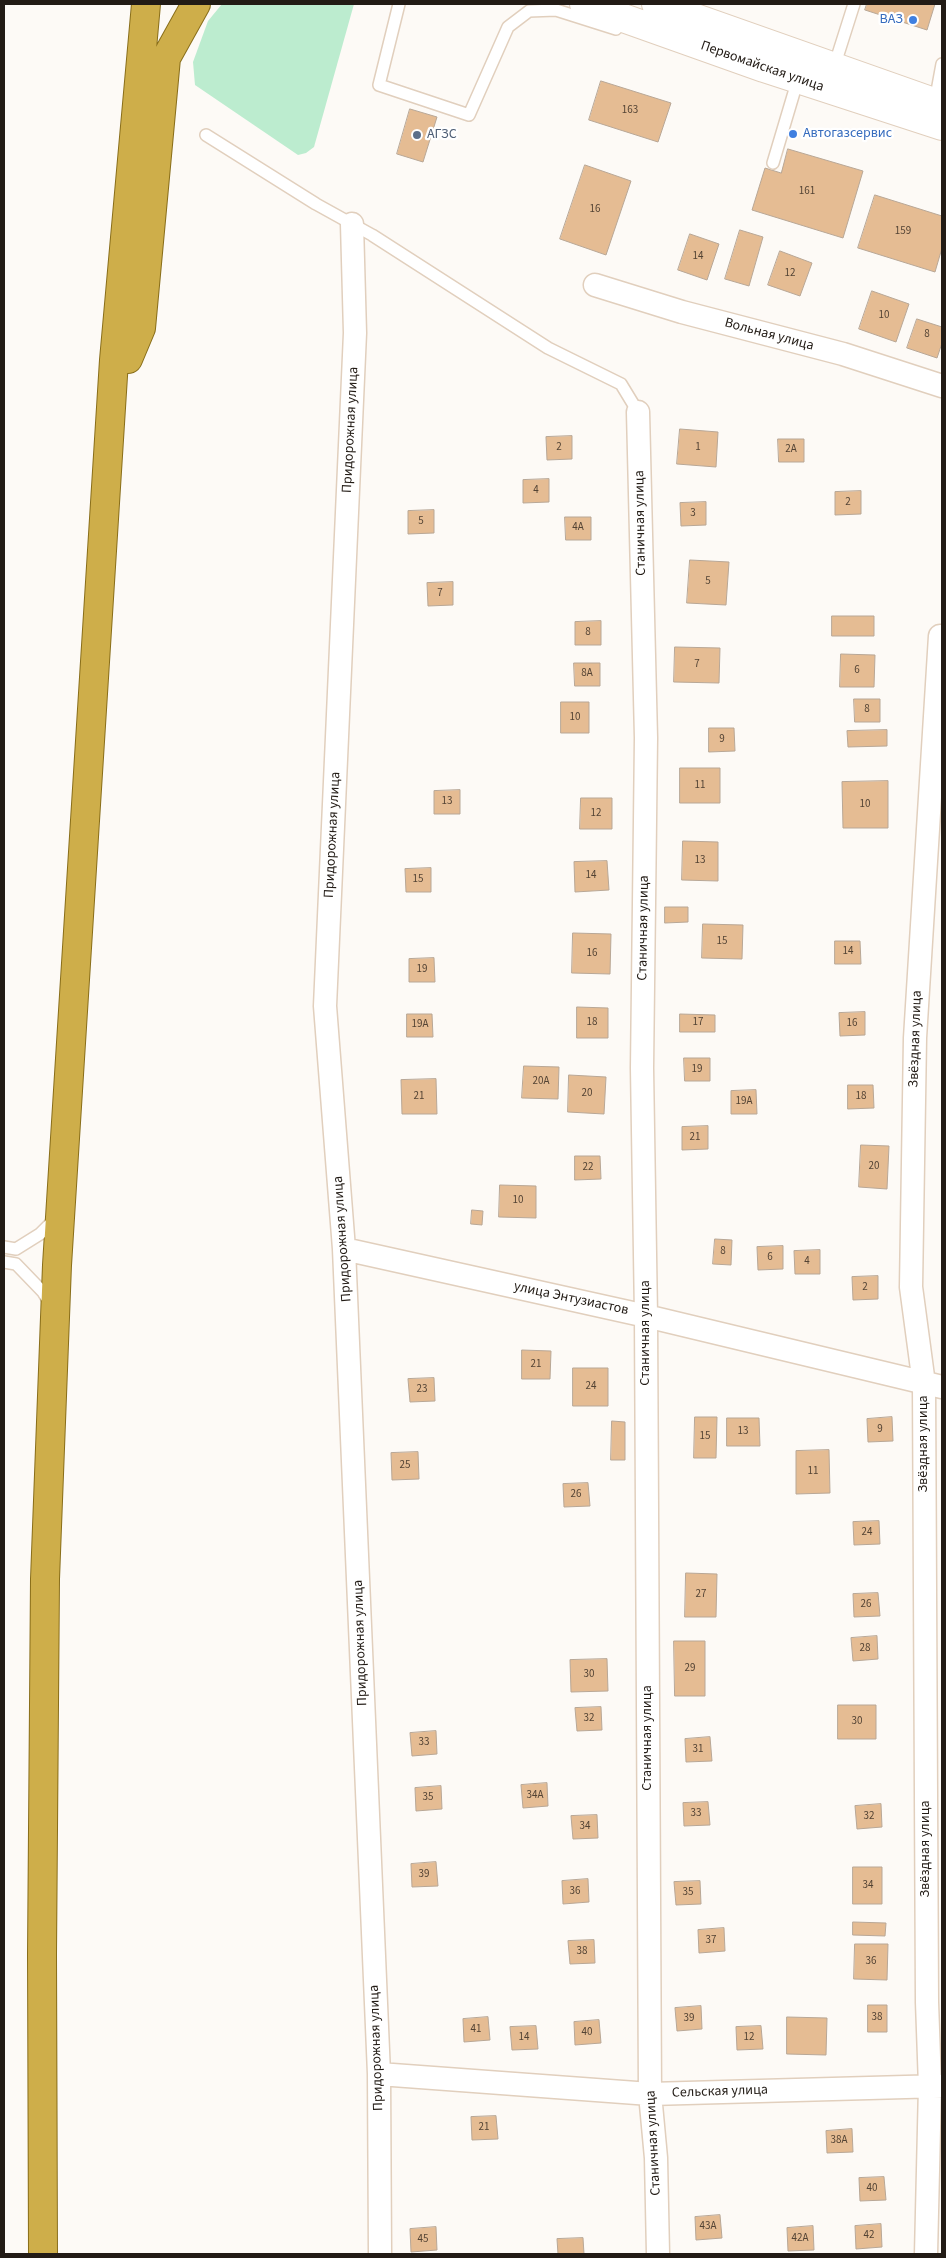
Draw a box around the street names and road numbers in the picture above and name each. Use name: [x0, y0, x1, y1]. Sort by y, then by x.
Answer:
street label: Первомайская улица: [698, 38, 826, 96]
street label: Вольная улица: [723, 315, 815, 355]
street label: Придорожная улица: [339, 366, 363, 494]
street label: Станичная улица: [632, 470, 650, 576]
street label: Придорожная улица: [321, 771, 345, 899]
street label: Станичная улица: [635, 875, 653, 981]
street label: Звёздная улица: [906, 990, 926, 1088]
street label: Придорожная улица: [330, 1175, 356, 1303]
street label: улица Энтузиастов: [512, 1279, 630, 1319]
street label: Станичная улица: [638, 1280, 654, 1386]
street label: Звёздная улица: [916, 1395, 932, 1493]
street label: Придорожная улица: [350, 1580, 372, 1706]
street label: Станичная улица: [640, 1685, 656, 1791]
street label: Звёздная улица: [918, 1800, 934, 1898]
street label: Придорожная улица: [366, 1985, 388, 2111]
street label: Сельская улица: [672, 2082, 768, 2102]
street label: Станичная улица: [643, 2090, 665, 2196]

